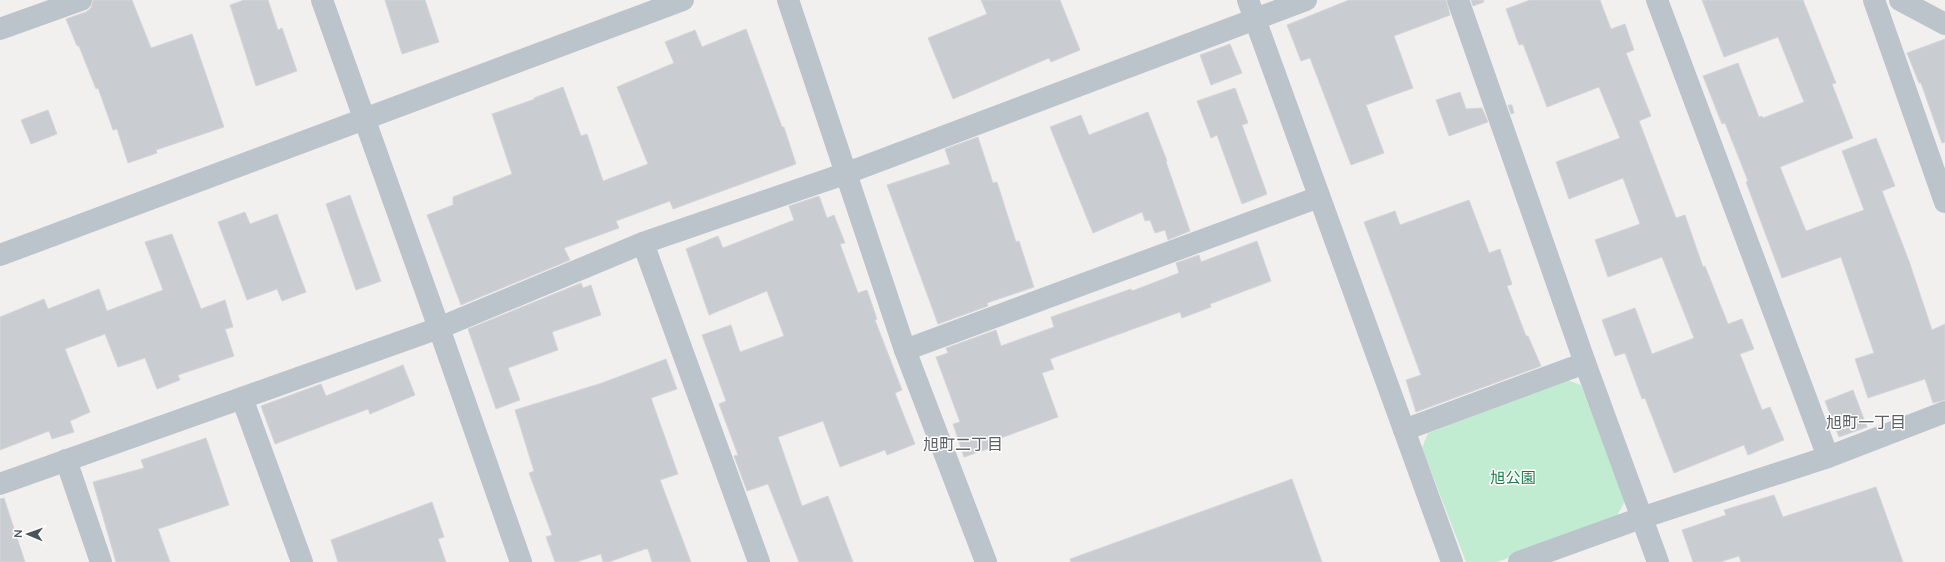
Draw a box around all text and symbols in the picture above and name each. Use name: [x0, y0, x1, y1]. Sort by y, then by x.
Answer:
district label: 旭町一丁目: [1826, 412, 1906, 432]
district label: 旭町二丁目: [923, 434, 1003, 454]
park label: 旭公園: [1490, 468, 1536, 487]
north arrow: [8, 514, 48, 554]
text: N: [11, 529, 25, 538]

